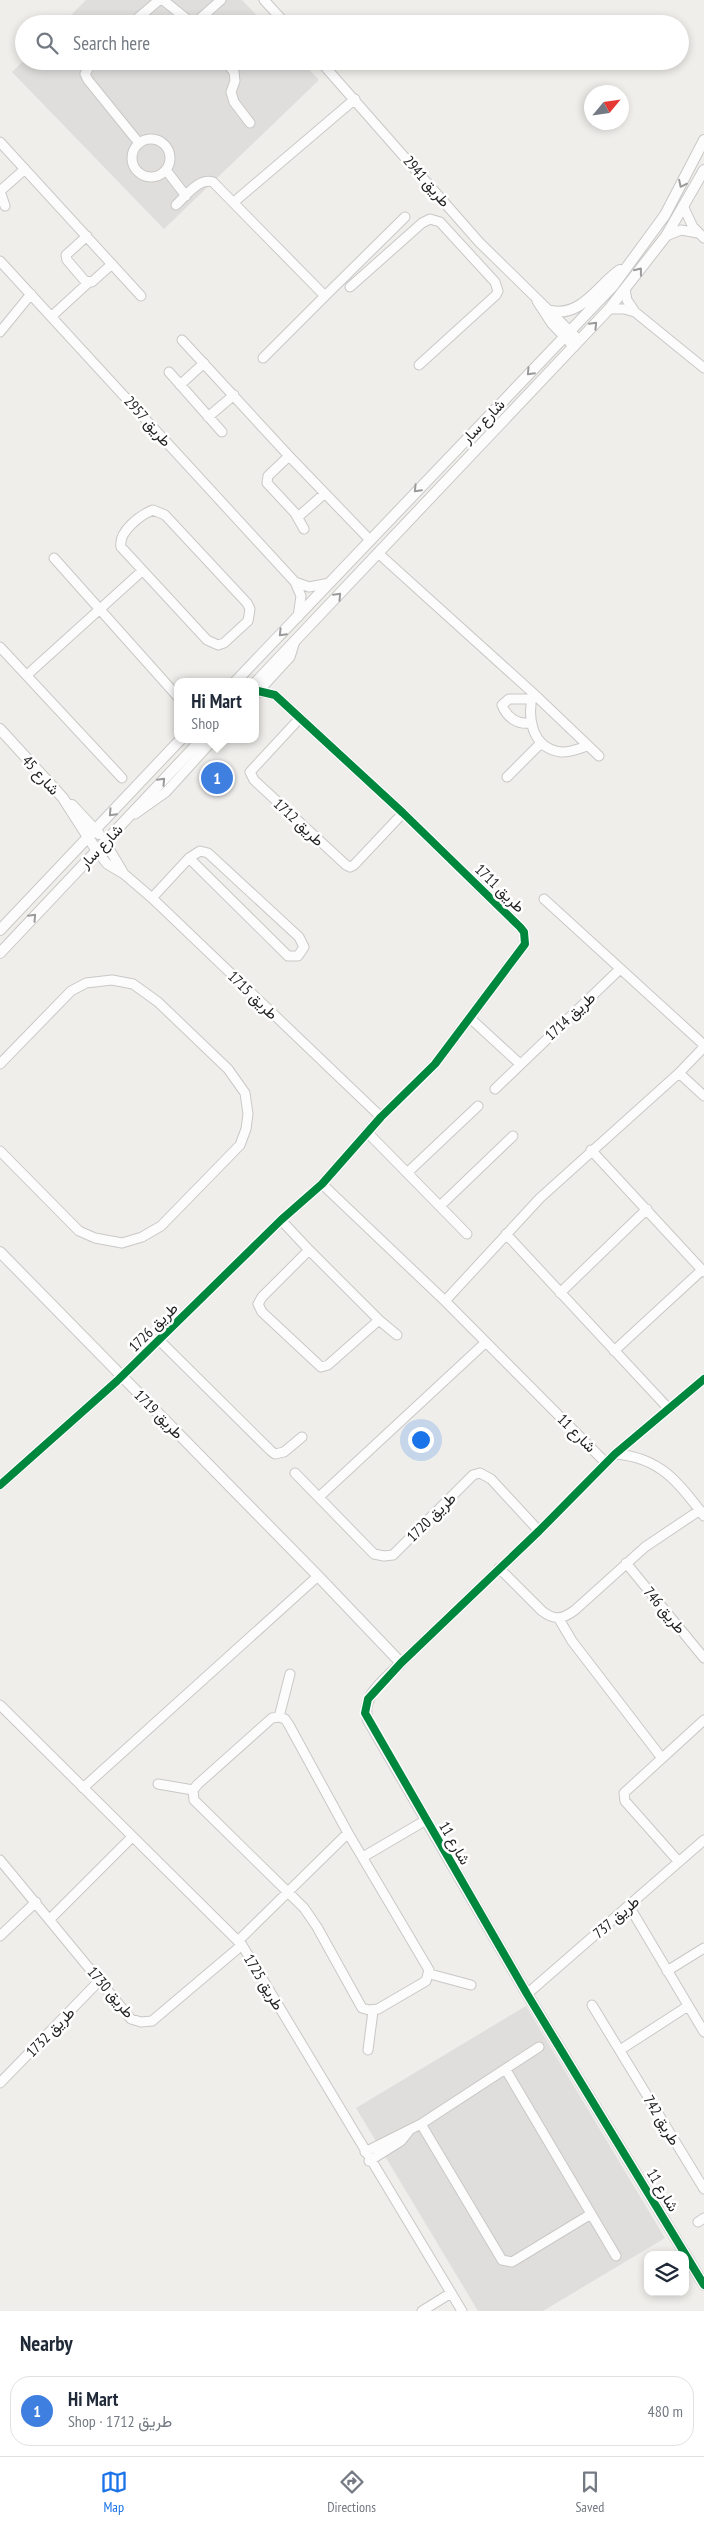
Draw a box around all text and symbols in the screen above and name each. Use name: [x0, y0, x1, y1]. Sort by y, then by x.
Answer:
search box: [15, 15, 689, 70]
icon: search: [33, 29, 61, 57]
text: Search here: [73, 31, 150, 55]
north arrow: [584, 85, 629, 130]
street label: طريق 2941: [399, 151, 455, 211]
one-way arrow: [678, 179, 689, 188]
one-way arrow: [634, 268, 642, 277]
one-way arrow: [588, 321, 597, 330]
one-way arrow: [527, 366, 536, 375]
street label: طريق 2957: [119, 392, 176, 451]
street label: شارع سار: [457, 395, 510, 449]
one-way arrow: [414, 483, 423, 492]
one-way arrow: [332, 593, 341, 602]
one-way arrow: [279, 627, 288, 636]
popup: [174, 678, 259, 743]
text: Hi Mart: [191, 689, 242, 713]
text: Shop: [191, 713, 219, 733]
street label: شارع 45: [17, 751, 64, 800]
pin: 1: [201, 759, 233, 797]
one-way arrow: [156, 778, 165, 787]
street label: طريق 1712: [269, 794, 328, 851]
one-way arrow: [109, 807, 118, 816]
street label: شارع سار: [75, 820, 128, 874]
street label: طريق 1711: [470, 860, 529, 917]
one-way arrow: [27, 914, 36, 923]
street label: طريق 1715: [223, 967, 282, 1024]
street label: طريق 1714: [541, 988, 600, 1045]
street label: طريق 1726: [124, 1298, 183, 1356]
street label: طريق 1719: [130, 1385, 188, 1444]
street label: شارع 11: [552, 1410, 600, 1458]
your location: [408, 1427, 434, 1453]
street label: طريق 1720: [402, 1488, 461, 1546]
street label: طريق 746: [639, 1583, 690, 1638]
street label: شارع 11: [433, 1818, 475, 1869]
street label: طريق 737: [589, 1892, 644, 1943]
street label: طريق 1725: [239, 1951, 288, 2014]
street label: طريق 1730: [83, 1962, 139, 2022]
street label: طريق 1732: [22, 2003, 79, 2062]
street label: طريق 742: [639, 2091, 684, 2149]
street label: شارع 11: [641, 2165, 683, 2216]
map controls: [644, 2251, 689, 2296]
button: layers: [644, 2251, 689, 2296]
text: Nearby: [20, 2330, 73, 2357]
text: Hi Mart: [68, 2387, 118, 2411]
text: 1: [33, 2401, 41, 2421]
text: 480 m: [648, 2401, 683, 2421]
text: Shop · طريق 1712: [68, 2411, 172, 2431]
tab: Map: [100, 2468, 128, 2516]
tab: Directions: [327, 2468, 376, 2516]
tab: Saved: [575, 2468, 604, 2516]

